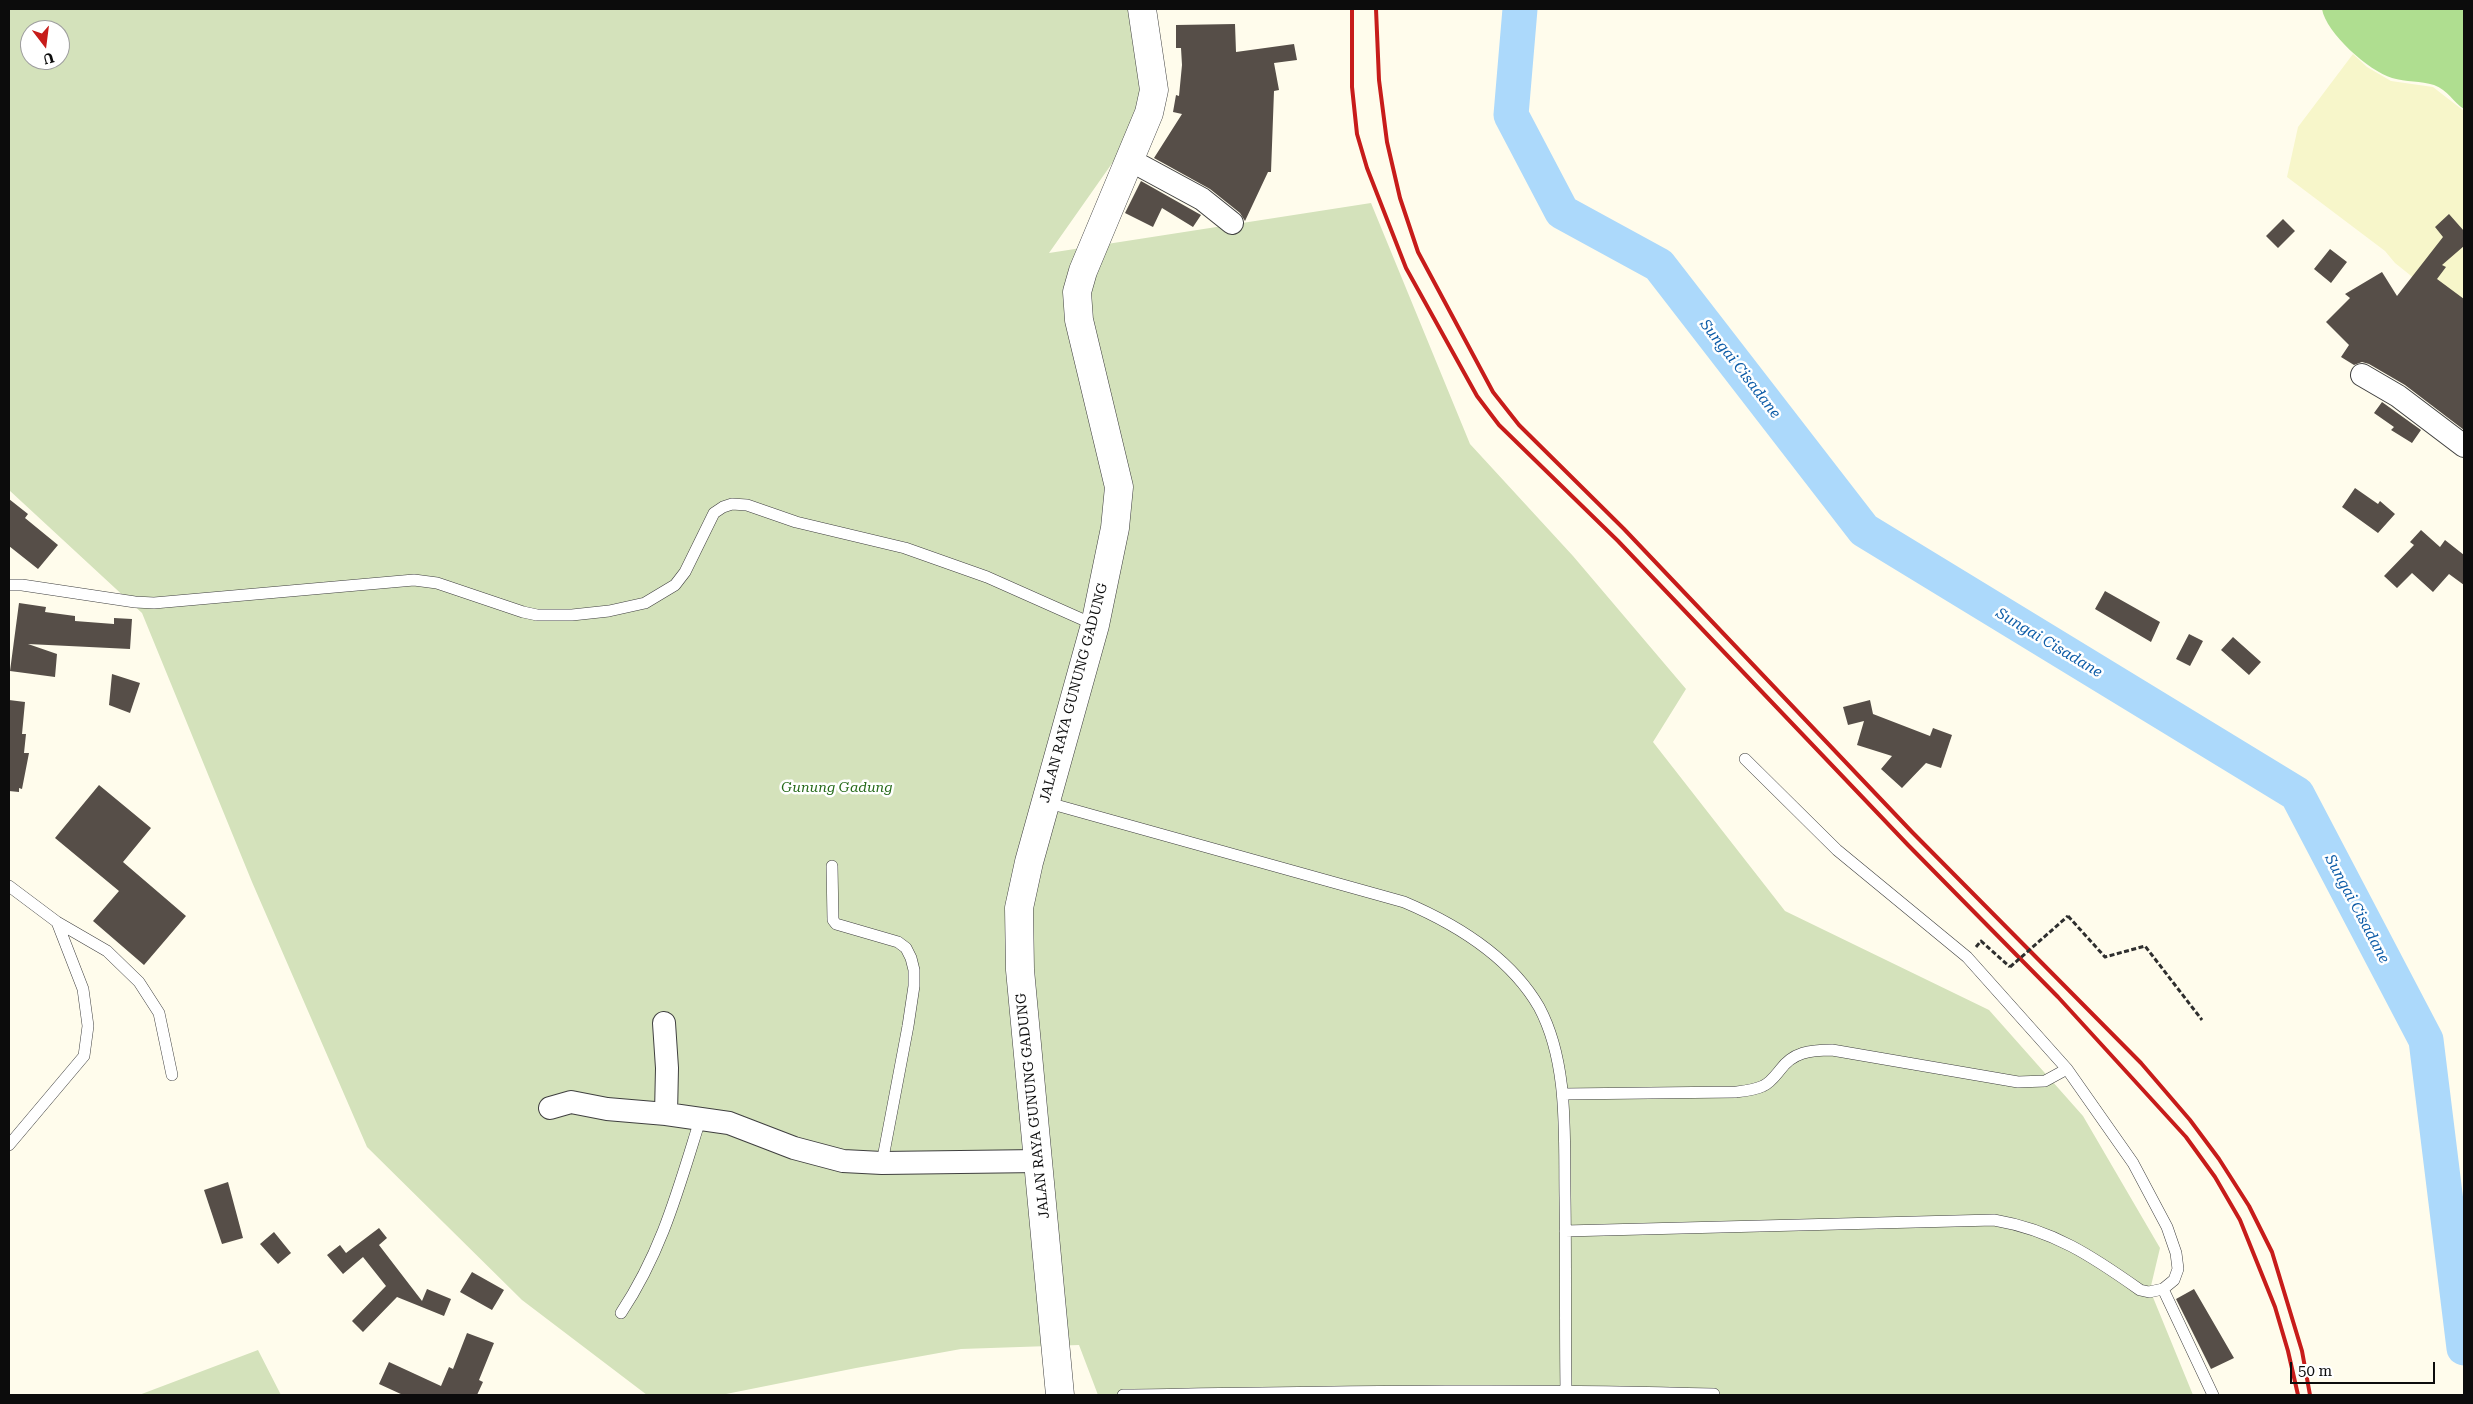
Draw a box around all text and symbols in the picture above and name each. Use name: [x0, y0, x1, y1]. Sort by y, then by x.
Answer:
north arrow: [20, 20, 70, 70]
text: U: [41, 49, 56, 68]
water label: Sungai Cisadane: [1696, 316, 1784, 422]
street label: JALAN RAYA GUNUNG GADUNG: [1037, 581, 1111, 805]
water label: Sungai Cisadane: [1993, 604, 2105, 682]
park label: Gunung Gadung: [781, 780, 893, 796]
water label: Sungai Cisadane: [2321, 852, 2393, 966]
street label: JALAN RAYA GUNUNG GADUNG: [1013, 992, 1053, 1220]
scale bar: [2293, 1352, 2438, 1384]
text: 50 m: [2298, 1362, 2332, 1380]

